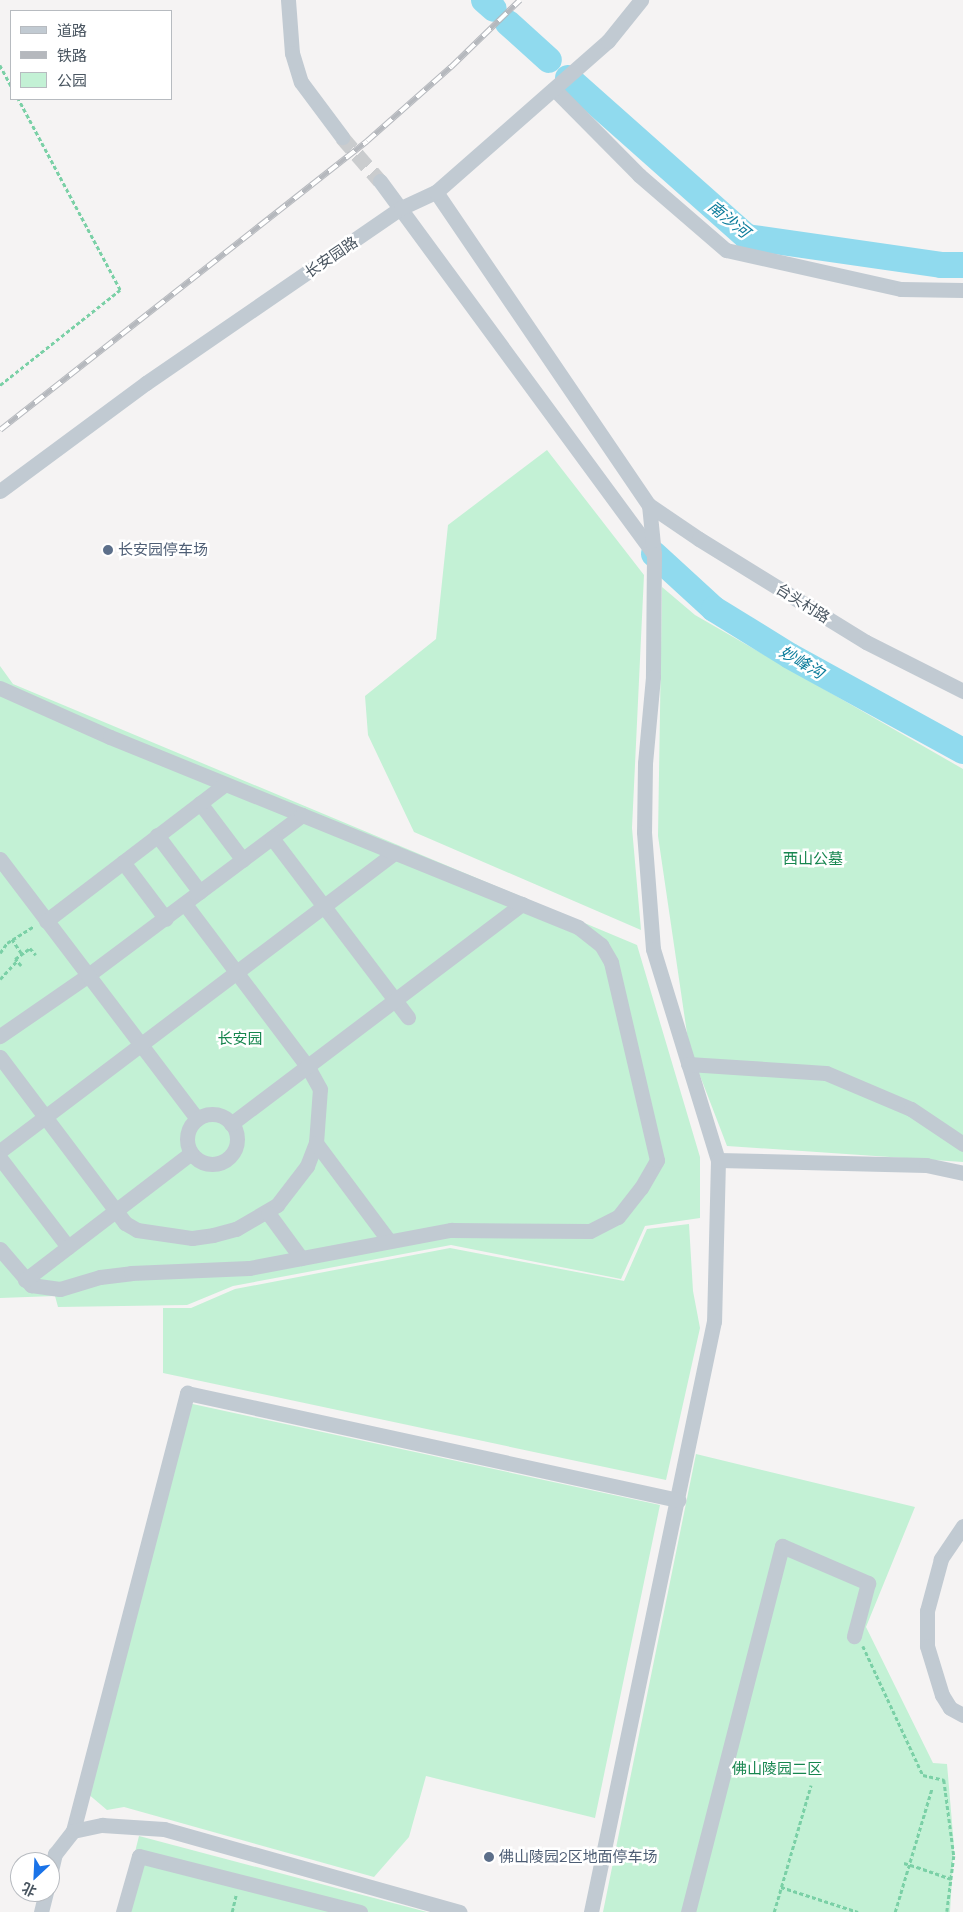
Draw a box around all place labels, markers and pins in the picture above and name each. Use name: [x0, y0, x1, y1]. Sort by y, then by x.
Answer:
place label: 长安园停车场: [118, 541, 208, 559]
marker: 长安园停车场: [102, 544, 114, 556]
place label: 佛山陵园2区地面停车场: [499, 1848, 658, 1866]
marker: 佛山陵园2区地面停车场: [483, 1851, 495, 1863]

